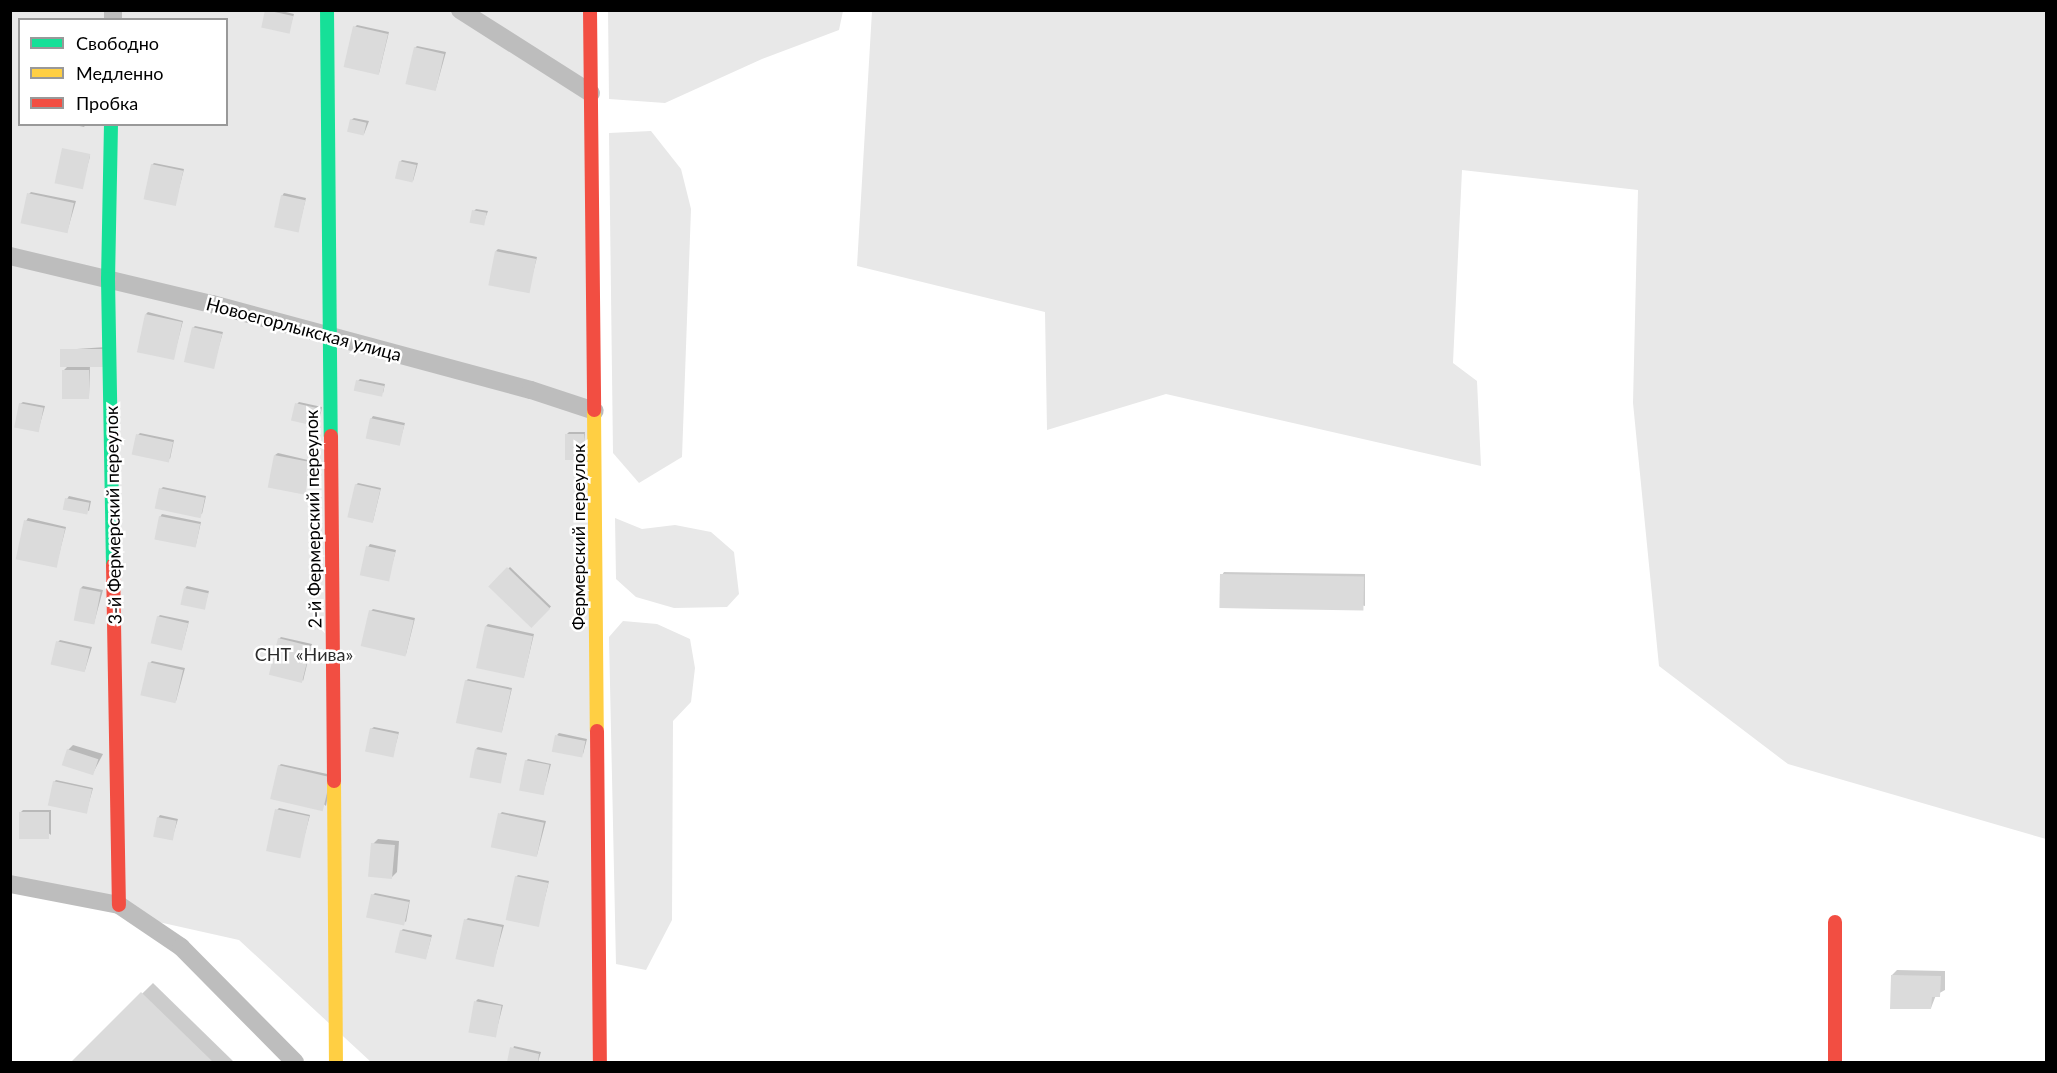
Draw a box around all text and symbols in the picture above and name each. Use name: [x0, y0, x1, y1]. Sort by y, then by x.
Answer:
legend: [18, 18, 228, 126]
text: Свободно: [76, 32, 159, 54]
text: Медленно: [76, 62, 164, 84]
text: Пробка: [76, 92, 138, 114]
street label: Новоегорлыкская улица: [204, 293, 404, 365]
street label: 3-й Фермерский переулок: [100, 406, 126, 624]
street label: 2-й Фермерский переулок: [300, 410, 326, 628]
street label: Фермерский переулок: [567, 444, 589, 630]
park label: СНТ «Нива»: [255, 643, 353, 665]

